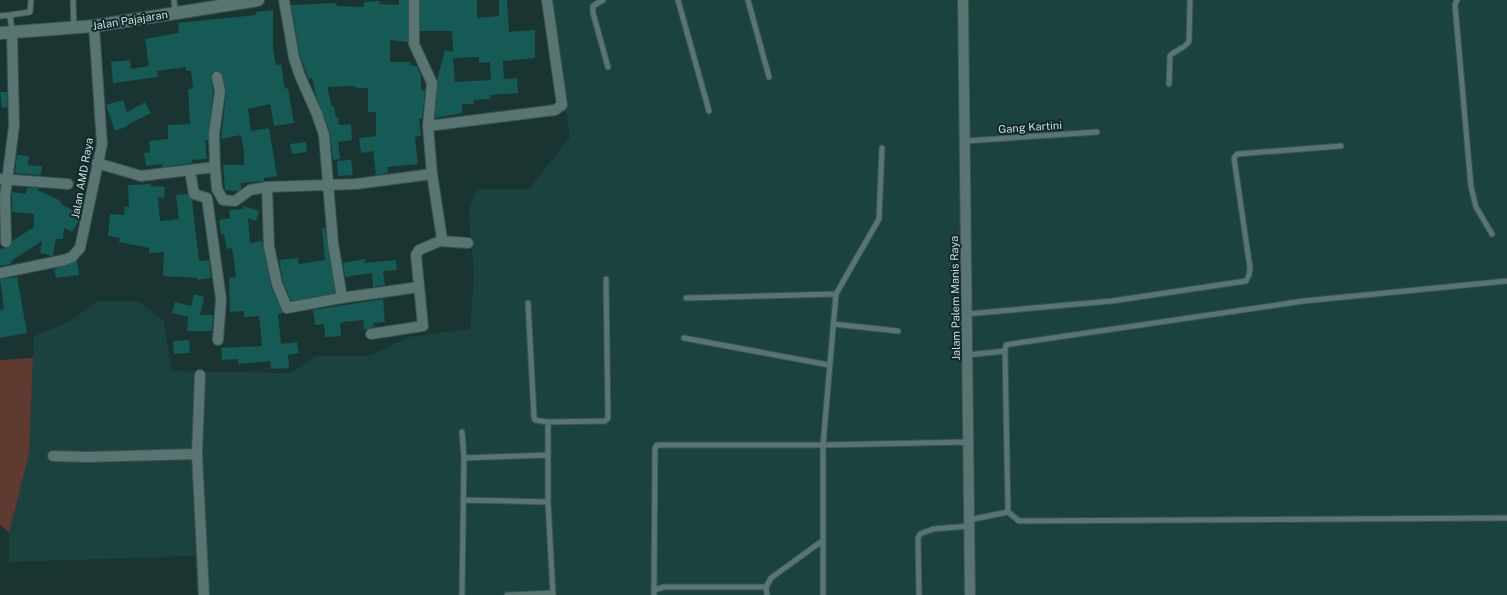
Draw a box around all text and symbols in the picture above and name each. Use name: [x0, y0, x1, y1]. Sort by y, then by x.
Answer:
street label: Jalan Pajajaran: [91, 8, 169, 32]
street label: Gang Kartini: [998, 119, 1062, 135]
street label: Jalan AMD Raya: [69, 137, 95, 219]
street label: Jalam Palem Manis Raya: [948, 236, 962, 360]

